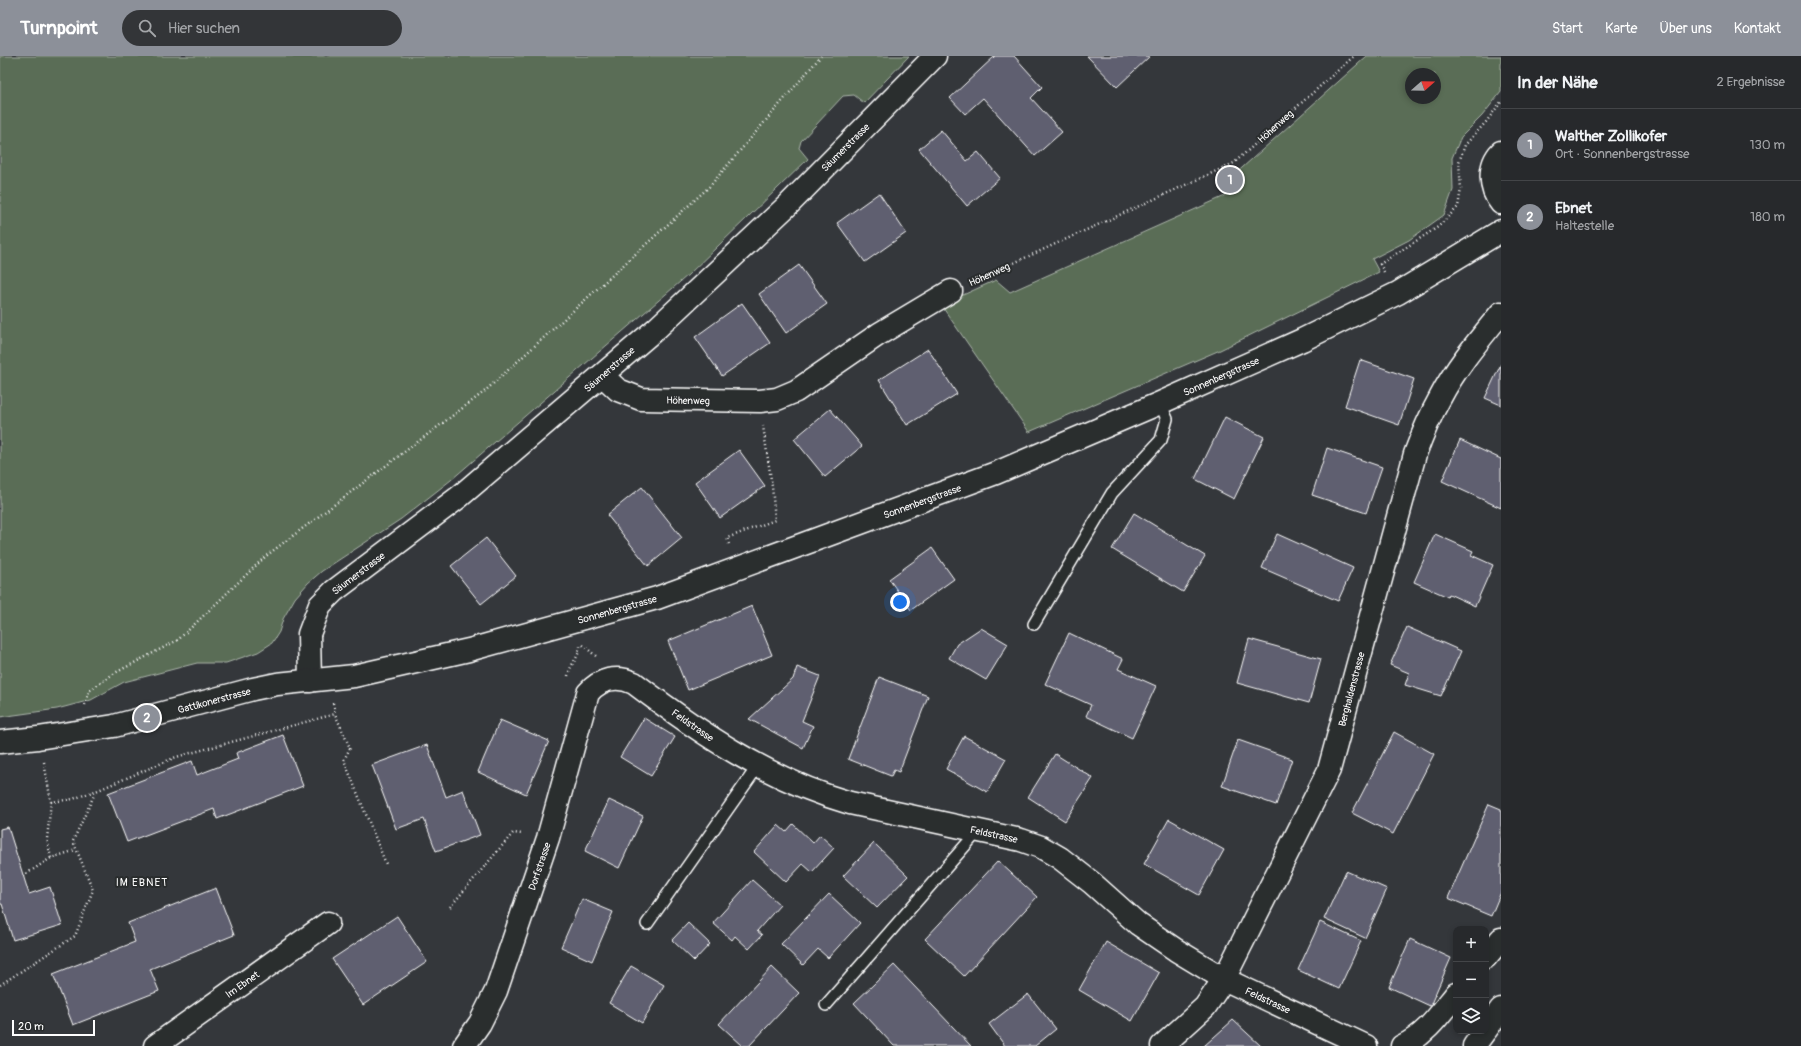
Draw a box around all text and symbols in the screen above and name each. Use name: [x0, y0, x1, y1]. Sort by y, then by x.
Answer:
search box: [122, 10, 402, 46]
text: Turnpoint: [20, 16, 98, 40]
icon: search: [136, 17, 158, 39]
text: Hier suchen: [168, 19, 240, 38]
text: Start: [1552, 20, 1583, 37]
text: Karte: [1605, 20, 1637, 37]
text: Über uns: [1659, 20, 1712, 37]
text: Kontakt: [1734, 20, 1781, 37]
north arrow: [1405, 68, 1441, 104]
text: In der Nähe: [1517, 72, 1598, 93]
text: 2 Ergebnisse: [1716, 74, 1785, 90]
street label: Höhenweg: [1255, 108, 1296, 146]
street label: Säumerstrasse: [819, 121, 872, 174]
text: Walther Zollikofer: [1555, 127, 1667, 146]
text: 1: [1527, 137, 1533, 153]
text: 130 m: [1749, 137, 1785, 153]
text: Ort · Sonnenbergstrasse: [1555, 146, 1689, 162]
pin: 1: [1217, 165, 1243, 195]
text: Ebnet: [1555, 199, 1592, 218]
text: 2: [1526, 209, 1534, 225]
text: 180 m: [1750, 209, 1785, 225]
text: Haltestelle: [1555, 218, 1614, 234]
street label: Höhenweg: [967, 261, 1012, 289]
street label: Säumerstrasse: [582, 344, 638, 395]
street label: Sonnenbergstrasse: [1182, 355, 1261, 399]
street label: Höhenweg: [666, 395, 710, 407]
street label: Sonnenbergstrasse: [882, 482, 963, 522]
street label: Säumerstrasse: [330, 550, 388, 598]
your location: [890, 592, 910, 612]
street label: Sonnenbergstrasse: [576, 593, 658, 627]
street label: Berghaldenstrasse: [1336, 651, 1368, 728]
street label: Gattikonerstrasse: [176, 685, 252, 716]
pin: 2: [134, 703, 160, 733]
street label: Feldstrasse: [669, 707, 716, 745]
street label: Feldstrasse: [969, 824, 1019, 846]
street label: Dorfstrasse: [526, 841, 554, 892]
district label: IM EBNET: [116, 876, 168, 889]
map controls: [1453, 926, 1489, 1034]
button: +: [1453, 926, 1489, 962]
button: −: [1453, 962, 1489, 998]
street label: Im Ebnet: [223, 968, 263, 1001]
street label: Feldstrasse: [1243, 985, 1292, 1017]
button: layers: [1453, 998, 1489, 1034]
scale bar: [12, 1018, 95, 1037]
text: 20 m: [18, 1020, 44, 1033]

